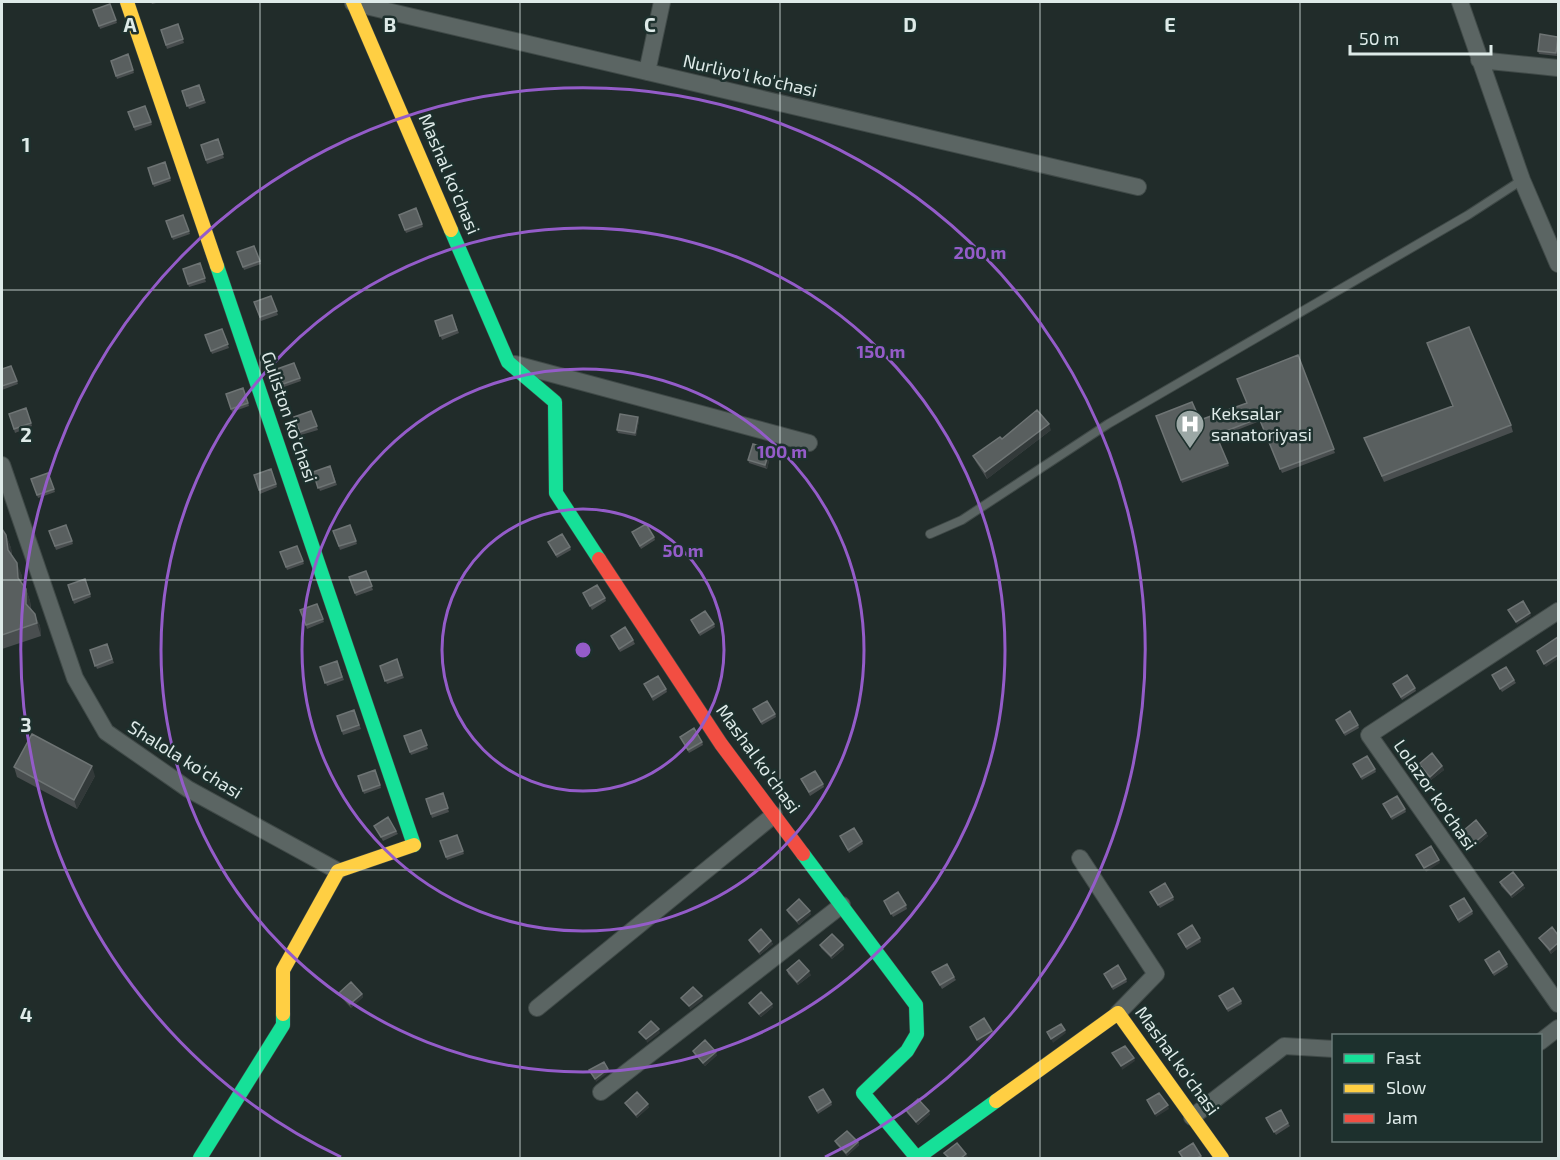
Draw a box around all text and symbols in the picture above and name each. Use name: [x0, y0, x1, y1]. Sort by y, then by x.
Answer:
text: A: [123, 12, 137, 36]
text: B: [384, 12, 396, 36]
text: C: [644, 12, 656, 36]
text: D: [903, 12, 917, 36]
text: E: [1164, 12, 1176, 36]
scale bar: [1350, 18, 1491, 56]
text: 50 m: [1359, 27, 1399, 49]
street label: Nurliyo'l ko'chasi: [681, 49, 819, 101]
street label: Mashal ko'chasi: [415, 110, 485, 237]
text: 1: [22, 132, 30, 156]
text: 200 m: [954, 241, 1006, 263]
text: 150 m: [857, 340, 905, 362]
street label: Guliston ko'chasi: [257, 348, 323, 485]
place label: Keksalar sanatoriyasi: [1211, 402, 1312, 445]
hospital icon: Keksalar sanatoriyasi: [1174, 408, 1206, 450]
text: 2: [20, 422, 32, 446]
text: 100 m: [757, 440, 807, 462]
text: 50 m: [662, 539, 704, 561]
centre of rings: [573, 640, 593, 660]
street label: Mashal ko'chasi: [712, 700, 806, 817]
text: 3: [20, 712, 32, 736]
street label: Shalola ko'chasi: [124, 715, 247, 803]
street label: Lolazor ko'chasi: [1390, 735, 1482, 854]
text: 4: [20, 1002, 33, 1026]
street label: Mashal ko'chasi: [1131, 1002, 1225, 1119]
legend: [1332, 1034, 1542, 1142]
text: Fast: [1386, 1046, 1421, 1068]
text: Slow: [1386, 1076, 1427, 1098]
text: Jam: [1386, 1106, 1418, 1128]

